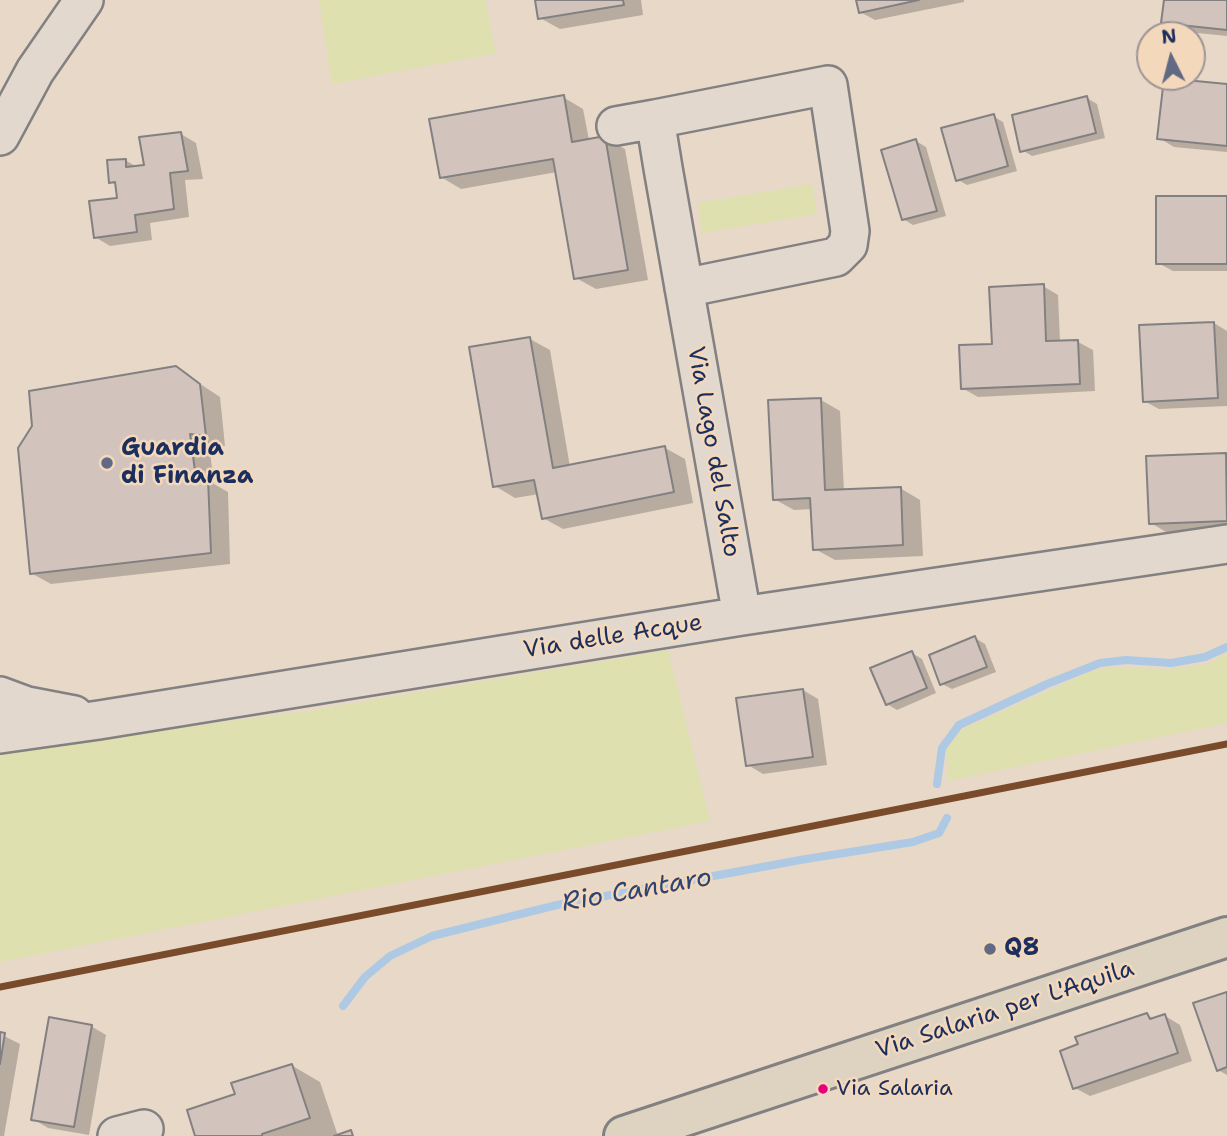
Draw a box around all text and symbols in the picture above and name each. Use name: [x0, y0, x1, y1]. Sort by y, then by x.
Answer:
north arrow: [1136, 21, 1206, 91]
text: N: [1160, 23, 1178, 50]
street label: Via Lago del Salto: [680, 344, 746, 560]
place label: Guardia di Finanza: [121, 435, 253, 491]
marker: Guardia di Finanza: [99, 455, 115, 471]
street label: Via delle Acque: [522, 609, 704, 665]
water label: Rio Cantaro: [560, 862, 714, 920]
place label: Q8: [1004, 935, 1039, 963]
marker: Q8: [982, 941, 998, 957]
street label: Via Salaria per L'Aquila: [872, 955, 1138, 1065]
place label: Via Salaria: [836, 1076, 953, 1102]
marker: Via Salaria: [816, 1082, 830, 1096]

